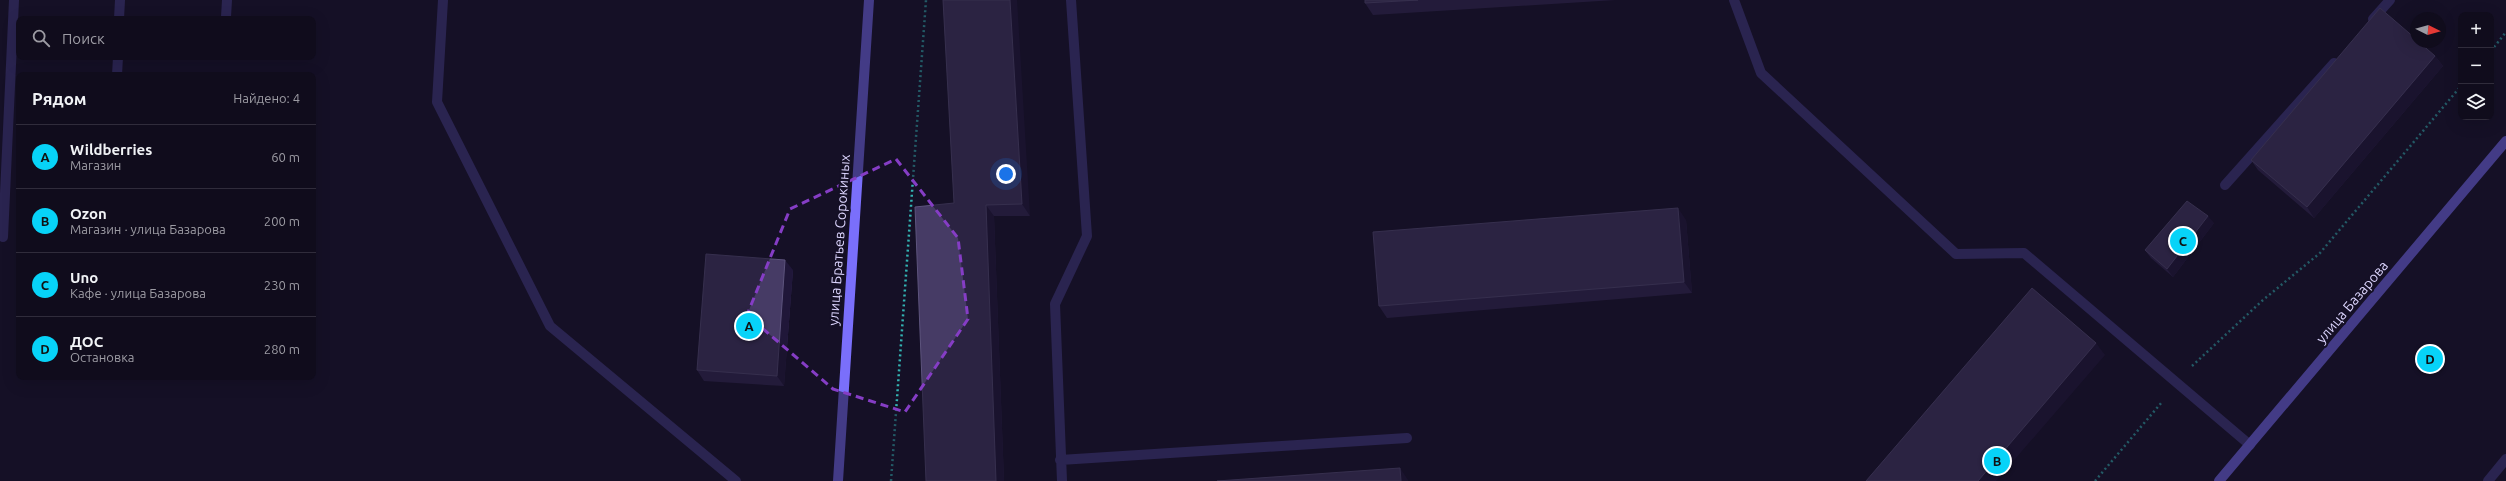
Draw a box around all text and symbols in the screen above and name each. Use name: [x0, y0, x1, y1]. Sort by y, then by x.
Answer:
north arrow: [2410, 12, 2446, 48]
map controls: [2458, 12, 2494, 120]
button: +: [2458, 12, 2494, 48]
search box: [16, 16, 316, 60]
icon: search: [30, 27, 52, 49]
text: Поиск: [62, 30, 105, 47]
button: −: [2458, 48, 2494, 84]
button: layers: [2458, 84, 2494, 120]
text: Рядом: [32, 89, 87, 108]
text: Найдено: 4: [233, 91, 300, 105]
text: Wildberries: [70, 141, 152, 158]
text: A: [40, 150, 50, 164]
text: 60 m: [271, 150, 300, 164]
street label: улица Братьев Сорокиных: [825, 154, 853, 326]
text: Магазин: [70, 158, 121, 172]
your location: [996, 164, 1016, 184]
text: Ozon: [70, 205, 107, 222]
text: B: [41, 214, 49, 228]
text: 200 m: [264, 214, 300, 228]
text: Магазин · улица Базарова: [70, 222, 226, 236]
pin: C: [2170, 226, 2196, 256]
street label: улица Базарова: [2313, 258, 2391, 346]
text: Uno: [70, 269, 98, 286]
text: C: [41, 278, 49, 292]
text: 230 m: [264, 278, 300, 292]
text: Кафе · улица Базарова: [70, 286, 206, 300]
pin: A: [736, 311, 762, 341]
text: ДОС: [70, 333, 103, 350]
text: D: [40, 342, 50, 356]
text: 280 m: [264, 342, 300, 356]
pin: D: [2417, 344, 2443, 374]
text: Остановка: [70, 350, 135, 364]
pin: B: [1984, 446, 2010, 476]

